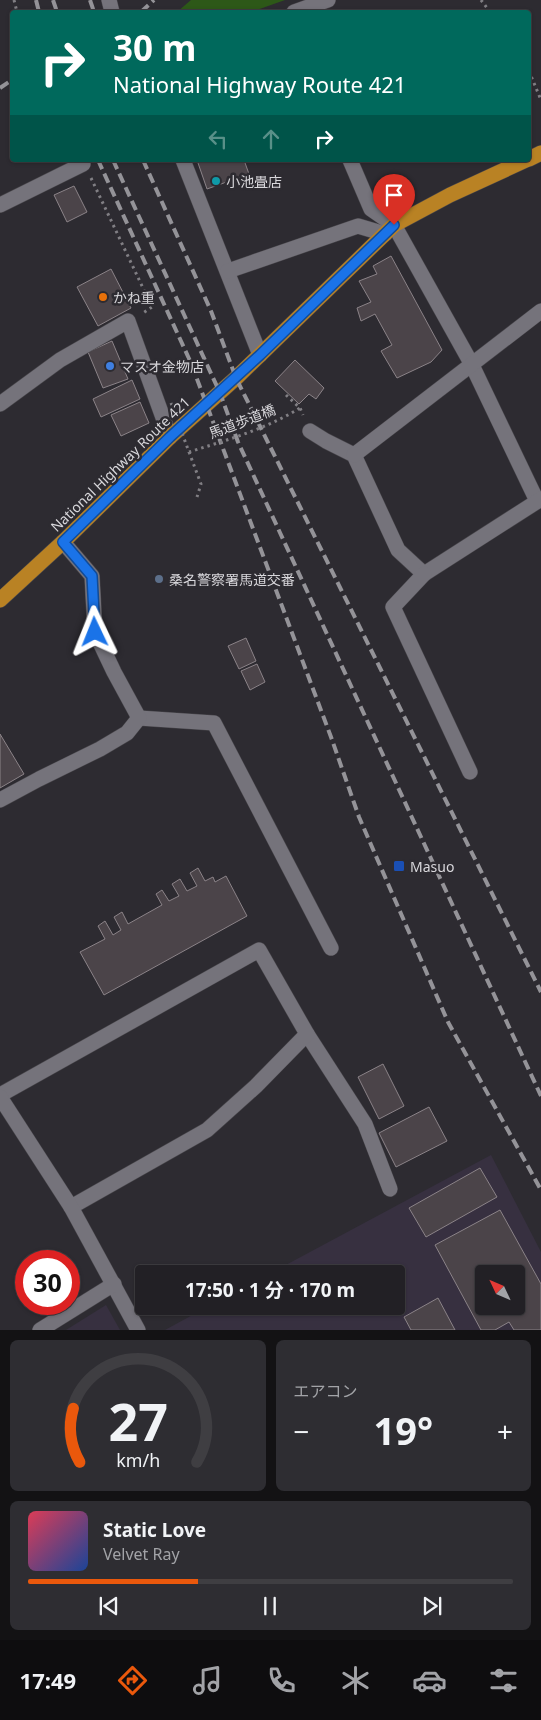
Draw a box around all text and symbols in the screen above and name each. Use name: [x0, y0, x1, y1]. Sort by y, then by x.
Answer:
text: 30 m: [113, 24, 196, 71]
icon: right: [30, 30, 95, 95]
text: National Highway Route 421: [113, 69, 406, 99]
icon: left: [204, 125, 232, 153]
icon: ahead: [257, 125, 285, 153]
icon: right: [310, 125, 338, 153]
place label: 小池畳店: [226, 172, 282, 191]
pin: [373, 174, 415, 225]
marker: 小池畳店: [210, 175, 222, 187]
icon: arrive: [380, 181, 408, 209]
place label: かね重: [113, 288, 155, 307]
marker: かね重: [97, 291, 109, 303]
place label: マスオ金物店: [120, 357, 204, 376]
marker: マスオ金物店: [104, 360, 116, 372]
street label: National Highway Route 421: [46, 392, 194, 536]
street label: 馬道歩道橋: [206, 400, 278, 442]
place label: 桑名警察署馬道交番: [169, 570, 295, 589]
marker: 桑名警察署馬道交番: [153, 573, 165, 585]
position arrow: [68, 605, 120, 657]
place label: Masuo: [410, 857, 454, 876]
marker: Masuo: [392, 859, 406, 873]
speed limit sign: 30: [15, 1250, 80, 1315]
north arrow: [475, 1265, 525, 1315]
map controls: [475, 1265, 525, 1315]
text: 17:50 · 1 分 · 170 m: [185, 1277, 355, 1303]
text: エアコン: [294, 1380, 358, 1402]
text: 27: [108, 1385, 168, 1456]
text: 19°: [373, 1404, 433, 1456]
text: −: [294, 1412, 310, 1450]
text: +: [497, 1412, 513, 1450]
text: km/h: [116, 1448, 160, 1472]
text: Static Love: [103, 1517, 206, 1543]
text: Velvet Ray: [103, 1543, 180, 1565]
icon: previous: [95, 1592, 123, 1620]
icon: pause: [256, 1592, 284, 1620]
icon: next: [418, 1592, 446, 1620]
icon: directions: [115, 1663, 150, 1698]
icon: music: [190, 1663, 225, 1698]
icon: phone: [264, 1663, 299, 1698]
icon: climate: [338, 1663, 373, 1698]
icon: car: [412, 1663, 447, 1698]
icon: filters: [486, 1663, 521, 1698]
text: 17:49: [20, 1665, 76, 1695]

